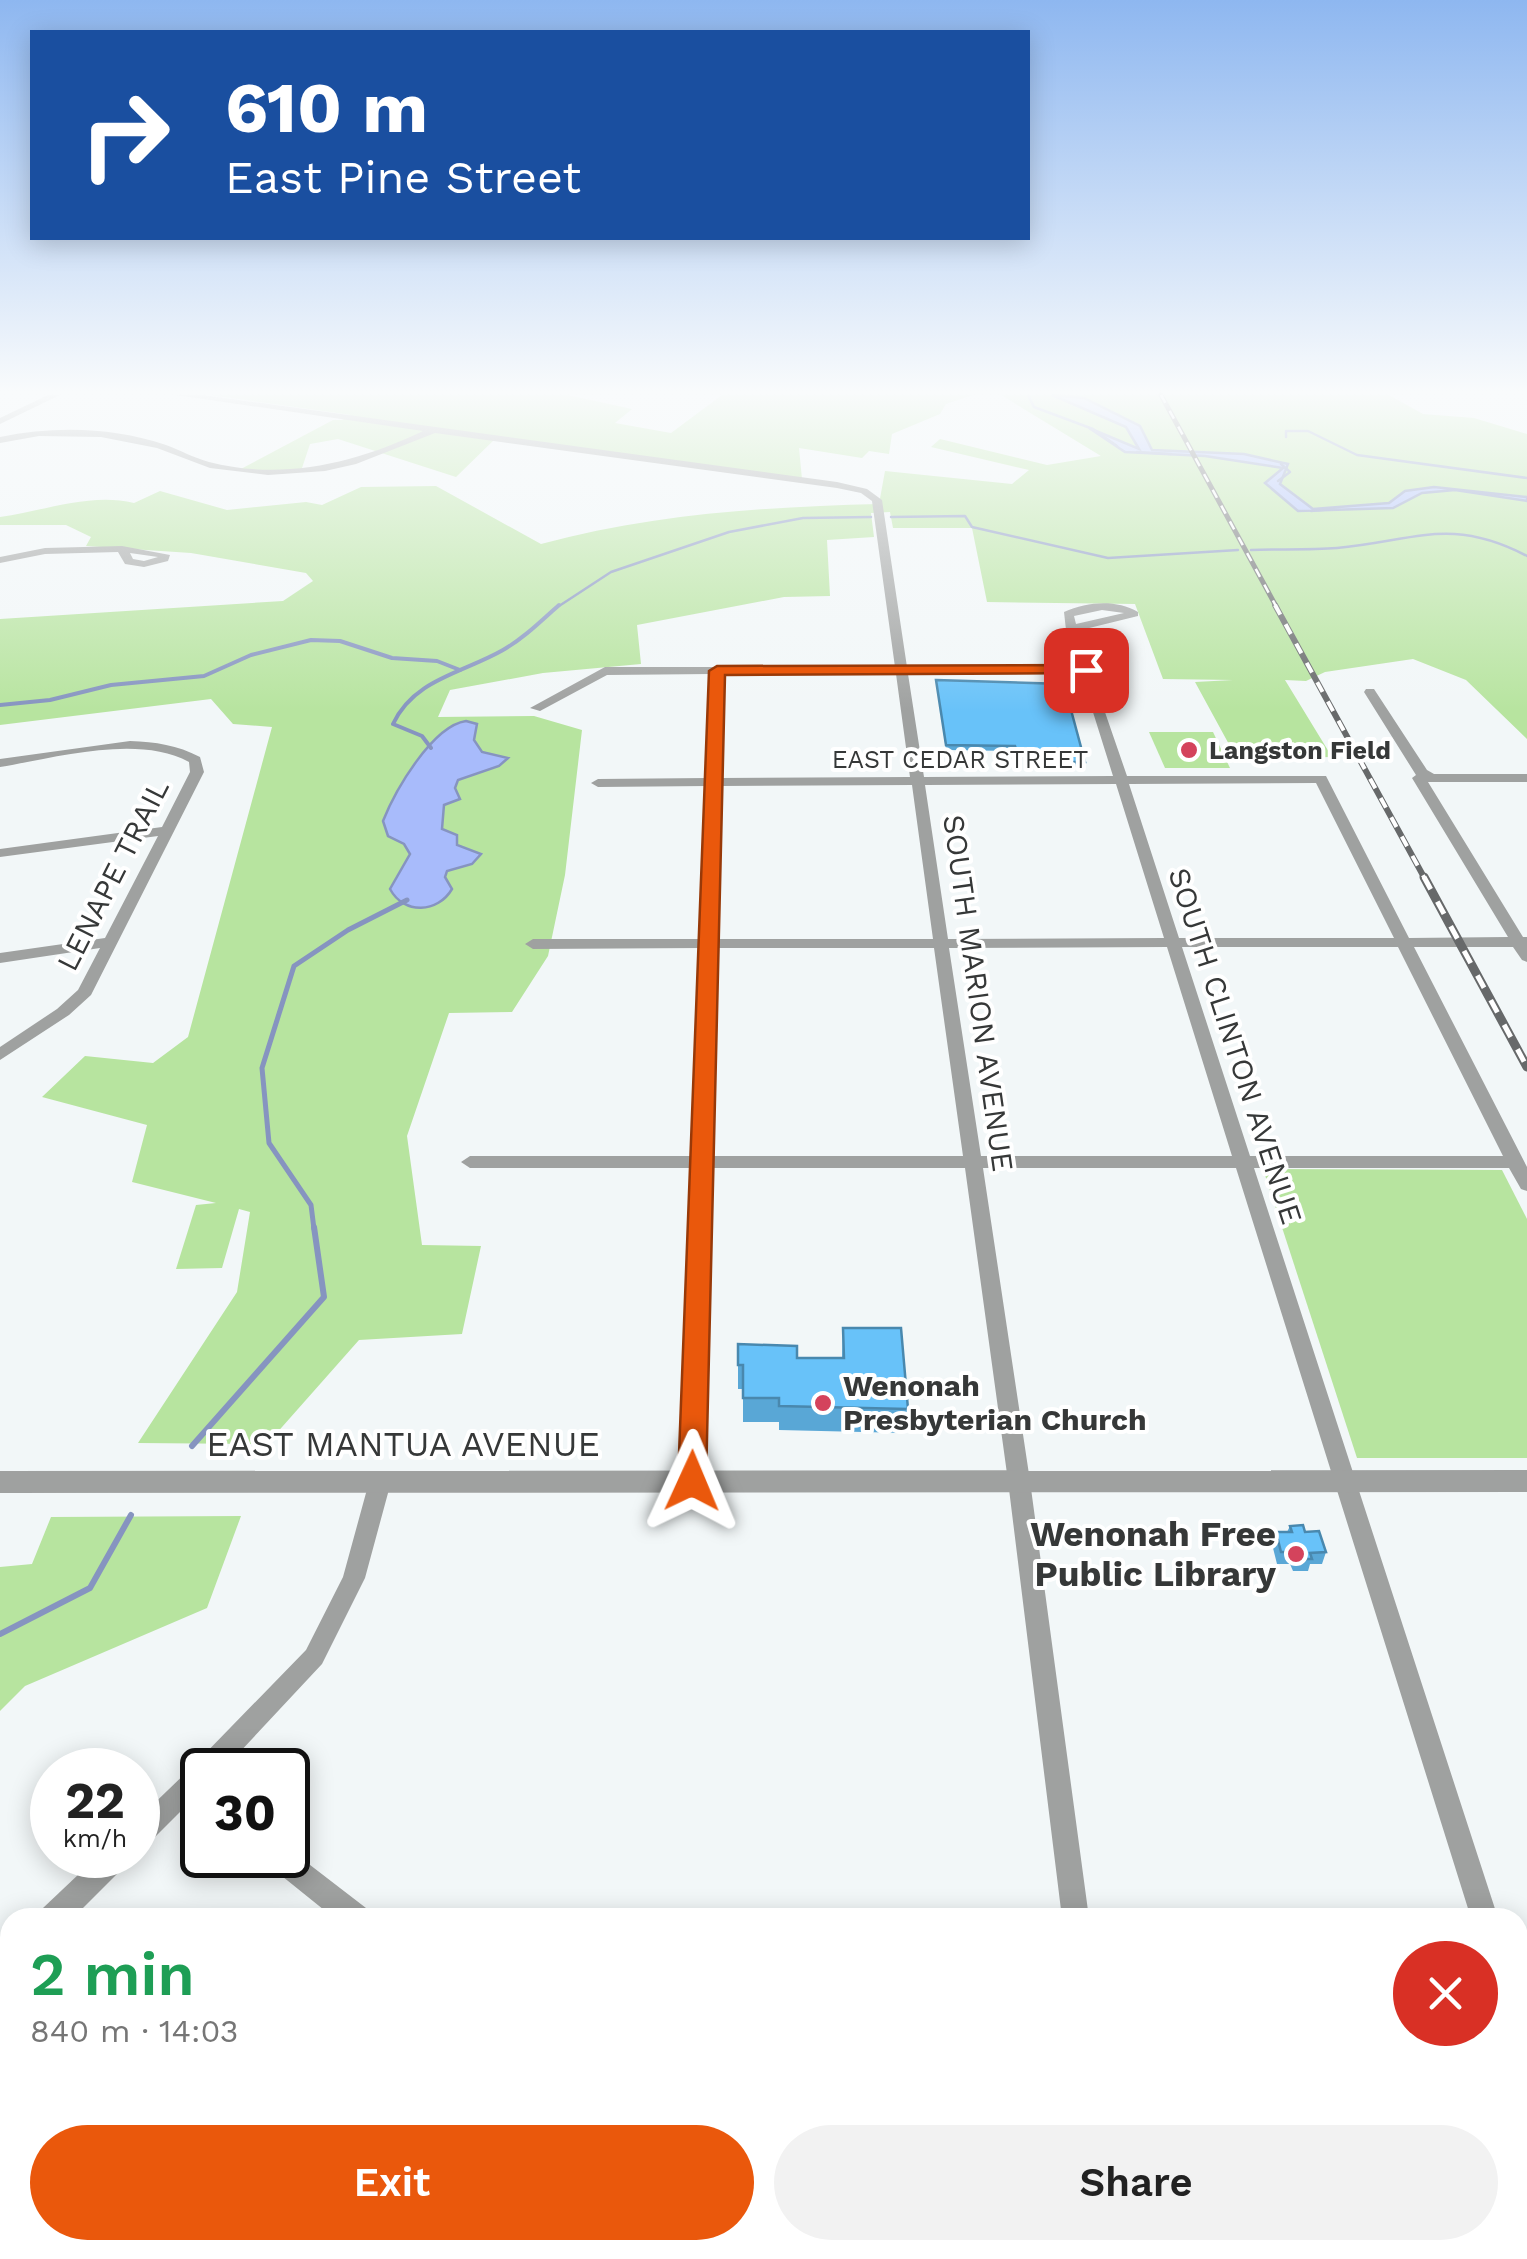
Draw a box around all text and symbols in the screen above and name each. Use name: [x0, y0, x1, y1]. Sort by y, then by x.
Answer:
text: 610 m: [225, 67, 428, 149]
icon: right: [60, 70, 190, 200]
text: East Pine Street: [225, 151, 581, 204]
pin: [1044, 628, 1129, 713]
icon: arrive: [1059, 643, 1114, 698]
place label: Langston Field: [1209, 736, 1391, 765]
marker: Langston Field: [1178, 739, 1200, 761]
street label: EAST CEDAR STREET: [832, 745, 1088, 774]
street label: LENAPE TRAIL: [49, 773, 176, 976]
street label: SOUTH MARION AVENUE: [936, 812, 1021, 1174]
street label: SOUTH CLINTON AVENUE: [1161, 863, 1310, 1228]
place label: Wenonah Presbyterian Church: [843, 1368, 1147, 1437]
marker: Wenonah Presbyterian Church: [812, 1392, 834, 1414]
street label: EAST MANTUA AVENUE: [206, 1423, 600, 1465]
position arrow: [640, 1429, 744, 1533]
place label: Wenonah Free Public Library: [1030, 1513, 1276, 1595]
marker: Wenonah Free Public Library: [1285, 1543, 1307, 1565]
speed limit sign: 30: [180, 1748, 310, 1878]
text: 22: [65, 1771, 125, 1830]
text: km/h: [63, 1824, 127, 1853]
text: 2 min: [30, 1939, 195, 2010]
button: close: [1393, 1941, 1498, 2046]
text: 840 m · 14:03: [30, 2012, 238, 2050]
button: Exit: [30, 2125, 754, 2240]
button: Share: [774, 2125, 1498, 2240]

